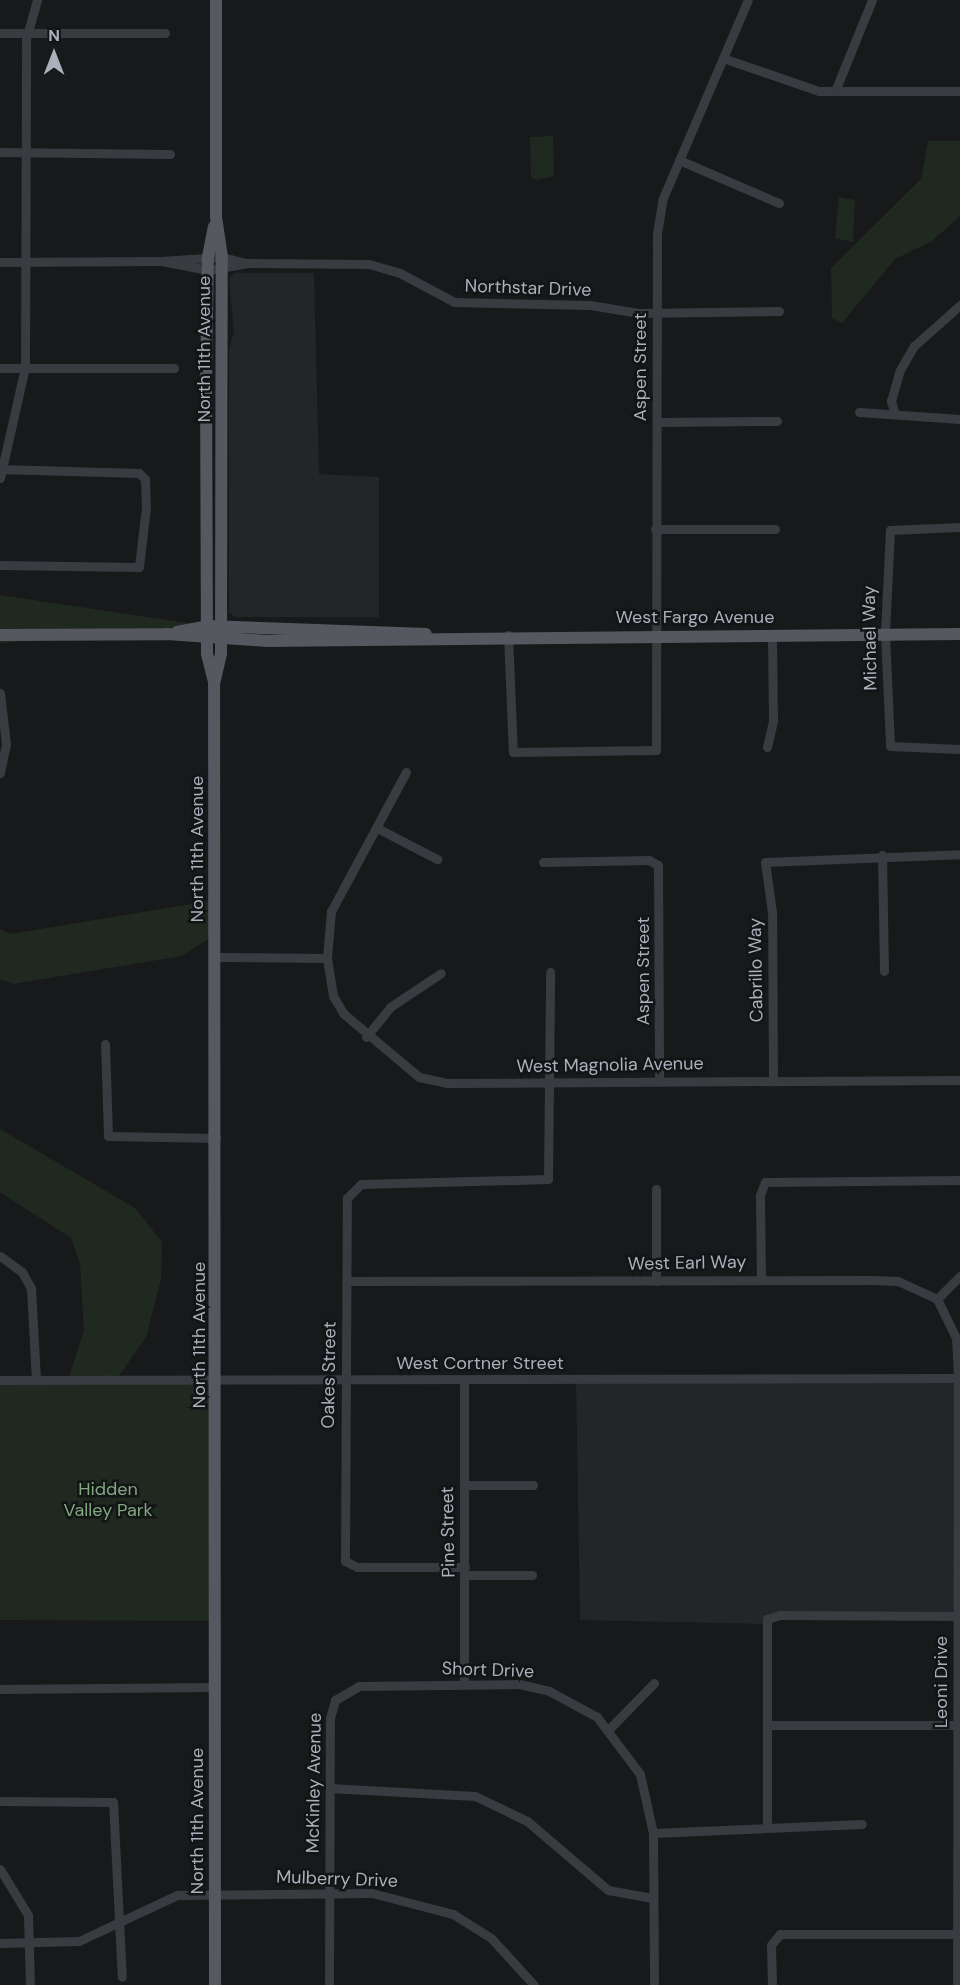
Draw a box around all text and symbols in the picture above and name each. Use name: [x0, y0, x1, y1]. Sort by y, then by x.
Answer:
north arrow: [24, 24, 84, 84]
text: N: [48, 25, 60, 46]
street label: Northstar Drive: [464, 275, 592, 301]
street label: North 11th Avenue: [193, 276, 215, 422]
street label: Aspen Street: [629, 313, 651, 421]
street label: Michael Way: [858, 585, 882, 691]
street label: West Fargo Avenue: [616, 606, 774, 628]
street label: North 11th Avenue: [186, 776, 208, 922]
street label: Aspen Street: [632, 917, 654, 1025]
street label: Cabrillo Way: [744, 918, 768, 1022]
street label: West Magnolia Avenue: [516, 1053, 704, 1077]
street label: West Earl Way: [627, 1251, 747, 1275]
street label: North 11th Avenue: [188, 1262, 210, 1408]
street label: Oakes Street: [317, 1321, 341, 1429]
street label: West Cortner Street: [396, 1352, 564, 1374]
park label: Hidden Valley Park: [63, 1479, 153, 1522]
street label: Pine Street: [436, 1486, 460, 1578]
street label: Leoni Drive: [930, 1636, 952, 1728]
street label: Short Drive: [441, 1658, 535, 1682]
street label: McKinley Avenue: [302, 1713, 326, 1853]
street label: North 11th Avenue: [186, 1748, 208, 1894]
street label: Mulberry Drive: [276, 1866, 398, 1892]

